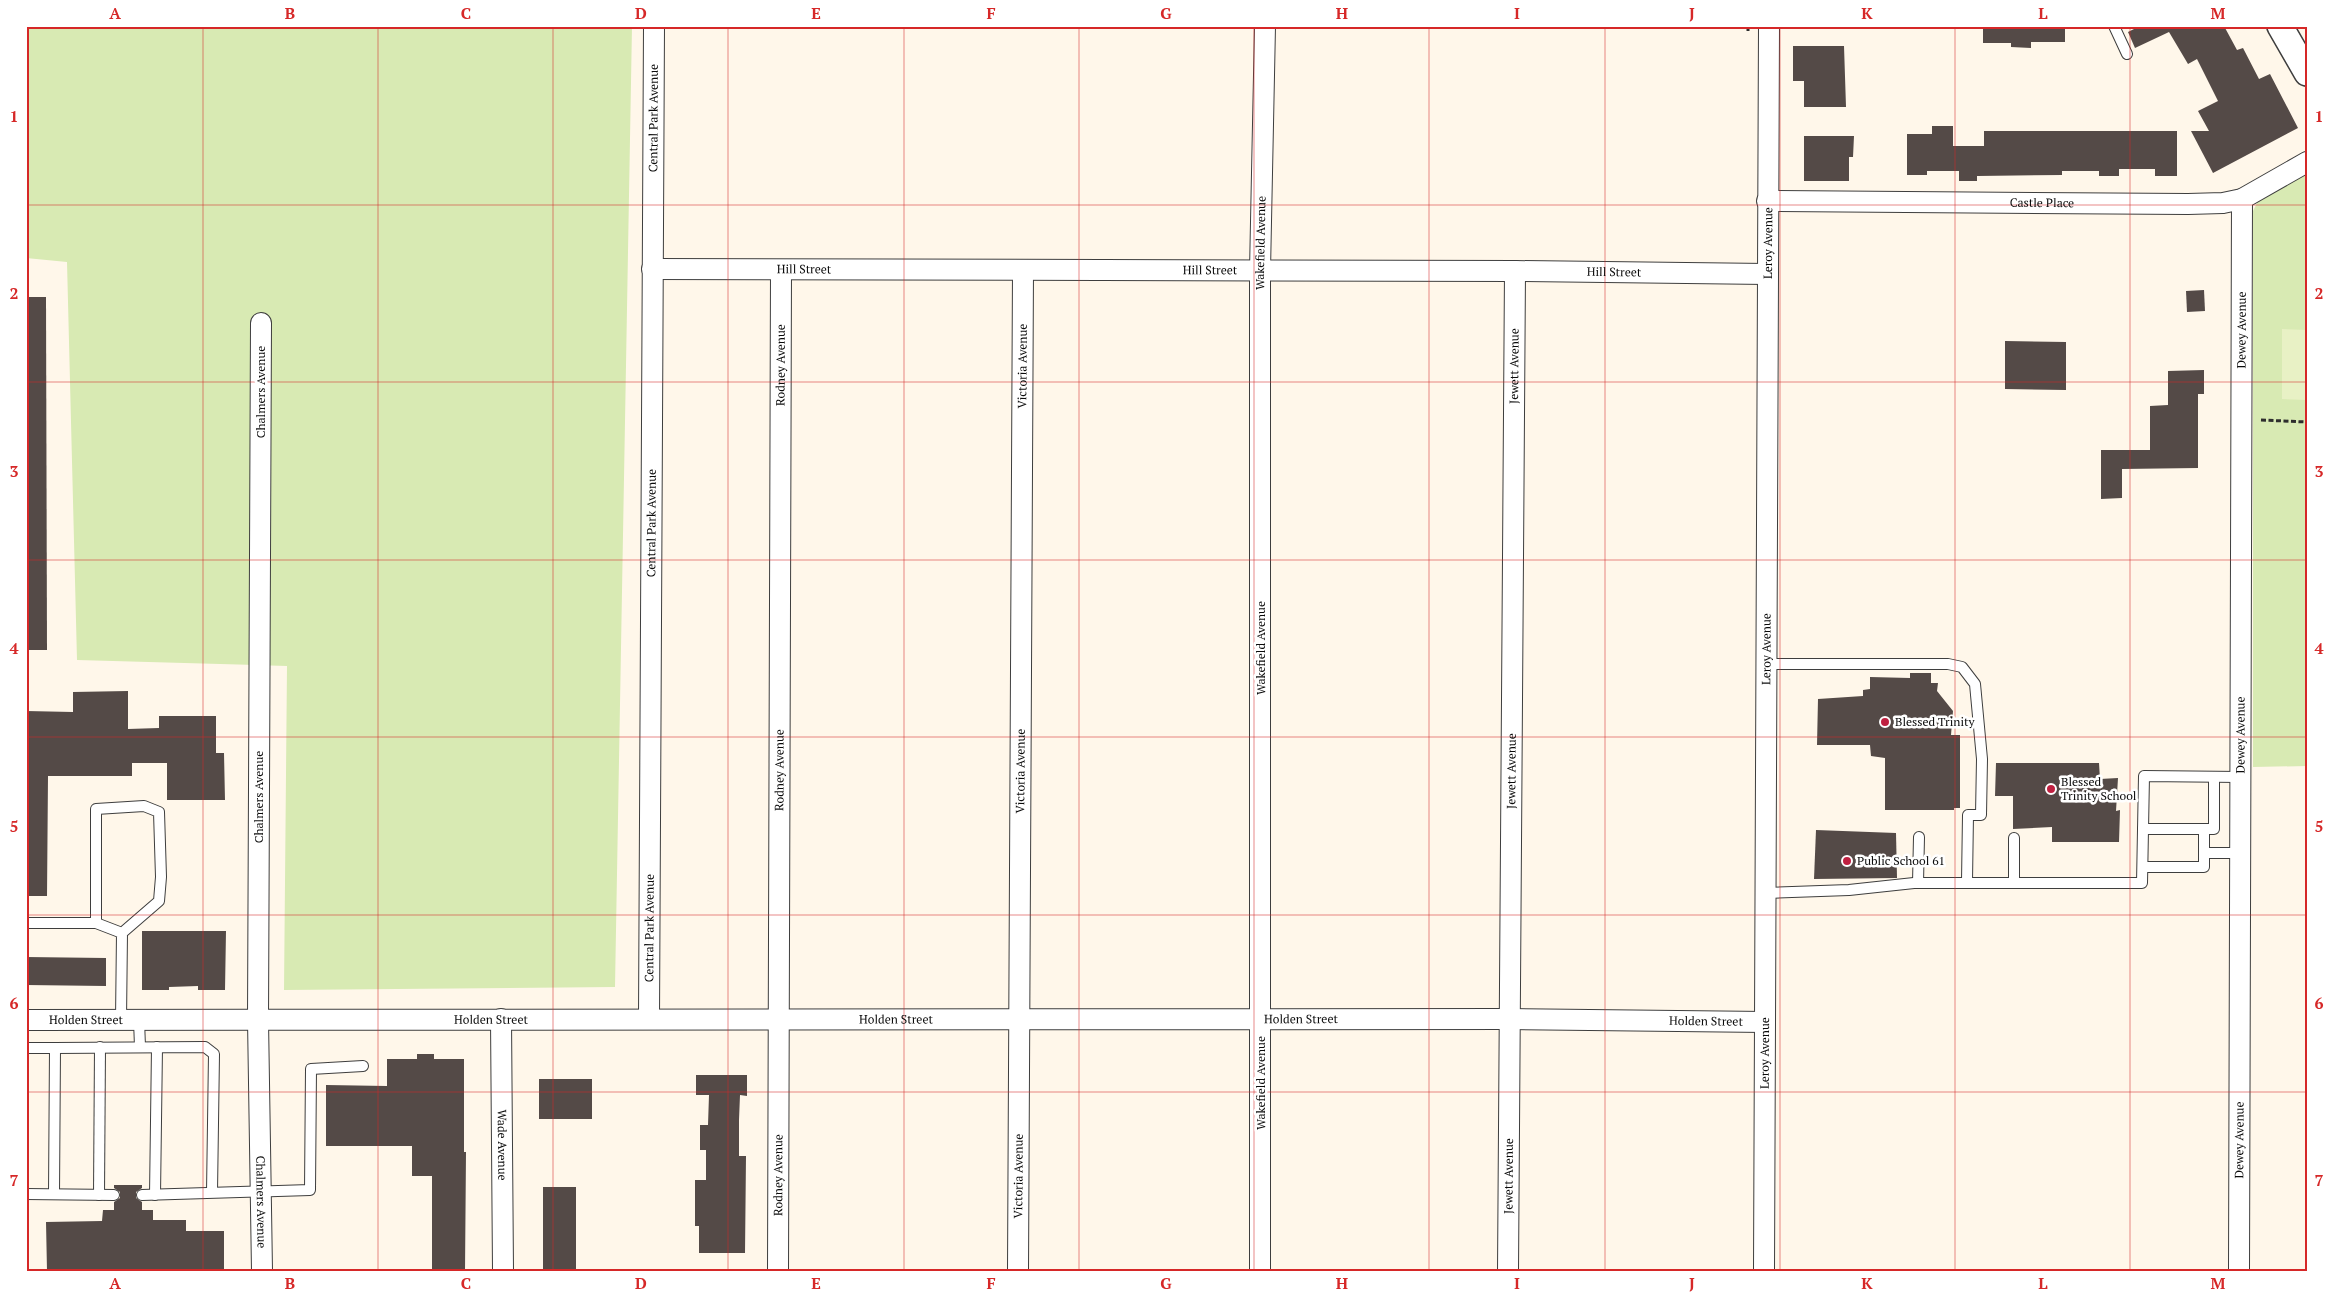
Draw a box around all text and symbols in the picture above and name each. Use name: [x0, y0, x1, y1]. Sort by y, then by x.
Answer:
text: A: [109, 2, 121, 24]
text: B: [285, 2, 295, 24]
text: C: [461, 2, 471, 24]
text: D: [635, 2, 647, 24]
text: E: [811, 2, 821, 24]
text: F: [986, 2, 996, 24]
text: G: [1160, 2, 1172, 24]
text: H: [1336, 2, 1348, 24]
text: I: [1514, 2, 1520, 24]
text: J: [1689, 2, 1695, 24]
text: K: [1861, 2, 1873, 24]
text: L: [2038, 2, 2048, 24]
text: M: [2211, 2, 2226, 24]
street label: Central Park Avenue: [645, 64, 661, 172]
text: 1: [9, 105, 19, 127]
text: 1: [2314, 105, 2324, 127]
street label: Castle Place: [2010, 195, 2074, 210]
street label: Wakefield Avenue: [1252, 196, 1269, 290]
street label: Leroy Avenue: [1760, 207, 1775, 279]
street label: Hill Street: [777, 261, 832, 276]
street label: Hill Street: [1183, 262, 1238, 277]
street label: Hill Street: [1587, 264, 1642, 280]
text: 2: [9, 282, 19, 304]
text: 2: [2314, 282, 2324, 304]
street label: Dewey Avenue: [2234, 291, 2249, 369]
street label: Rodney Avenue: [773, 324, 788, 406]
street label: Victoria Avenue: [1014, 324, 1030, 408]
street label: Jewett Avenue: [1506, 328, 1522, 404]
street label: Chalmers Avenue: [253, 346, 268, 438]
text: 3: [9, 460, 19, 482]
text: 3: [2314, 460, 2324, 482]
street label: Central Park Avenue: [643, 469, 659, 577]
street label: Wakefield Avenue: [1253, 601, 1268, 695]
street label: Leroy Avenue: [1758, 613, 1774, 685]
text: 4: [9, 637, 19, 659]
text: 4: [2314, 637, 2324, 659]
street label: Dewey Avenue: [2232, 696, 2248, 774]
place label: Blessed Trinity: [1895, 714, 1976, 729]
marker: Blessed Trinity: [1879, 716, 1891, 728]
street label: Rodney Avenue: [771, 729, 787, 811]
street label: Victoria Avenue: [1012, 729, 1028, 813]
street label: Jewett Avenue: [1503, 733, 1519, 809]
street label: Chalmers Avenue: [251, 751, 266, 843]
place label: Blessed Trinity School: [2061, 774, 2137, 803]
marker: Blessed Trinity School: [2045, 783, 2057, 795]
text: 5: [9, 815, 19, 837]
text: 5: [2314, 815, 2324, 837]
place label: Public School 61: [1857, 853, 1945, 868]
marker: Public School 61: [1841, 855, 1853, 867]
street label: Central Park Avenue: [641, 874, 657, 982]
text: 6: [9, 992, 19, 1014]
text: 6: [2314, 992, 2324, 1014]
street label: Holden Street: [859, 1011, 933, 1026]
street label: Holden Street: [1264, 1011, 1338, 1026]
street label: Holden Street: [49, 1012, 123, 1027]
street label: Holden Street: [454, 1012, 528, 1027]
street label: Holden Street: [1669, 1013, 1744, 1029]
street label: Leroy Avenue: [1757, 1017, 1772, 1089]
street label: Wakefield Avenue: [1253, 1036, 1268, 1130]
street label: Dewey Avenue: [2231, 1101, 2246, 1179]
street label: Wade Avenue: [495, 1109, 510, 1181]
street label: Rodney Avenue: [770, 1134, 785, 1216]
street label: Victoria Avenue: [1010, 1134, 1026, 1218]
street label: Jewett Avenue: [1500, 1138, 1516, 1214]
street label: Chalmers Avenue: [253, 1155, 270, 1248]
text: 7: [9, 1169, 19, 1191]
text: 7: [2314, 1169, 2324, 1191]
text: A: [109, 1272, 121, 1294]
text: B: [285, 1272, 295, 1294]
text: C: [461, 1272, 471, 1294]
text: D: [635, 1272, 647, 1294]
text: E: [811, 1272, 821, 1294]
text: F: [986, 1272, 996, 1294]
text: G: [1160, 1272, 1172, 1294]
text: H: [1336, 1272, 1348, 1294]
text: I: [1514, 1272, 1520, 1294]
text: J: [1689, 1272, 1695, 1294]
text: K: [1861, 1272, 1873, 1294]
text: L: [2038, 1272, 2048, 1294]
text: M: [2211, 1272, 2226, 1294]

